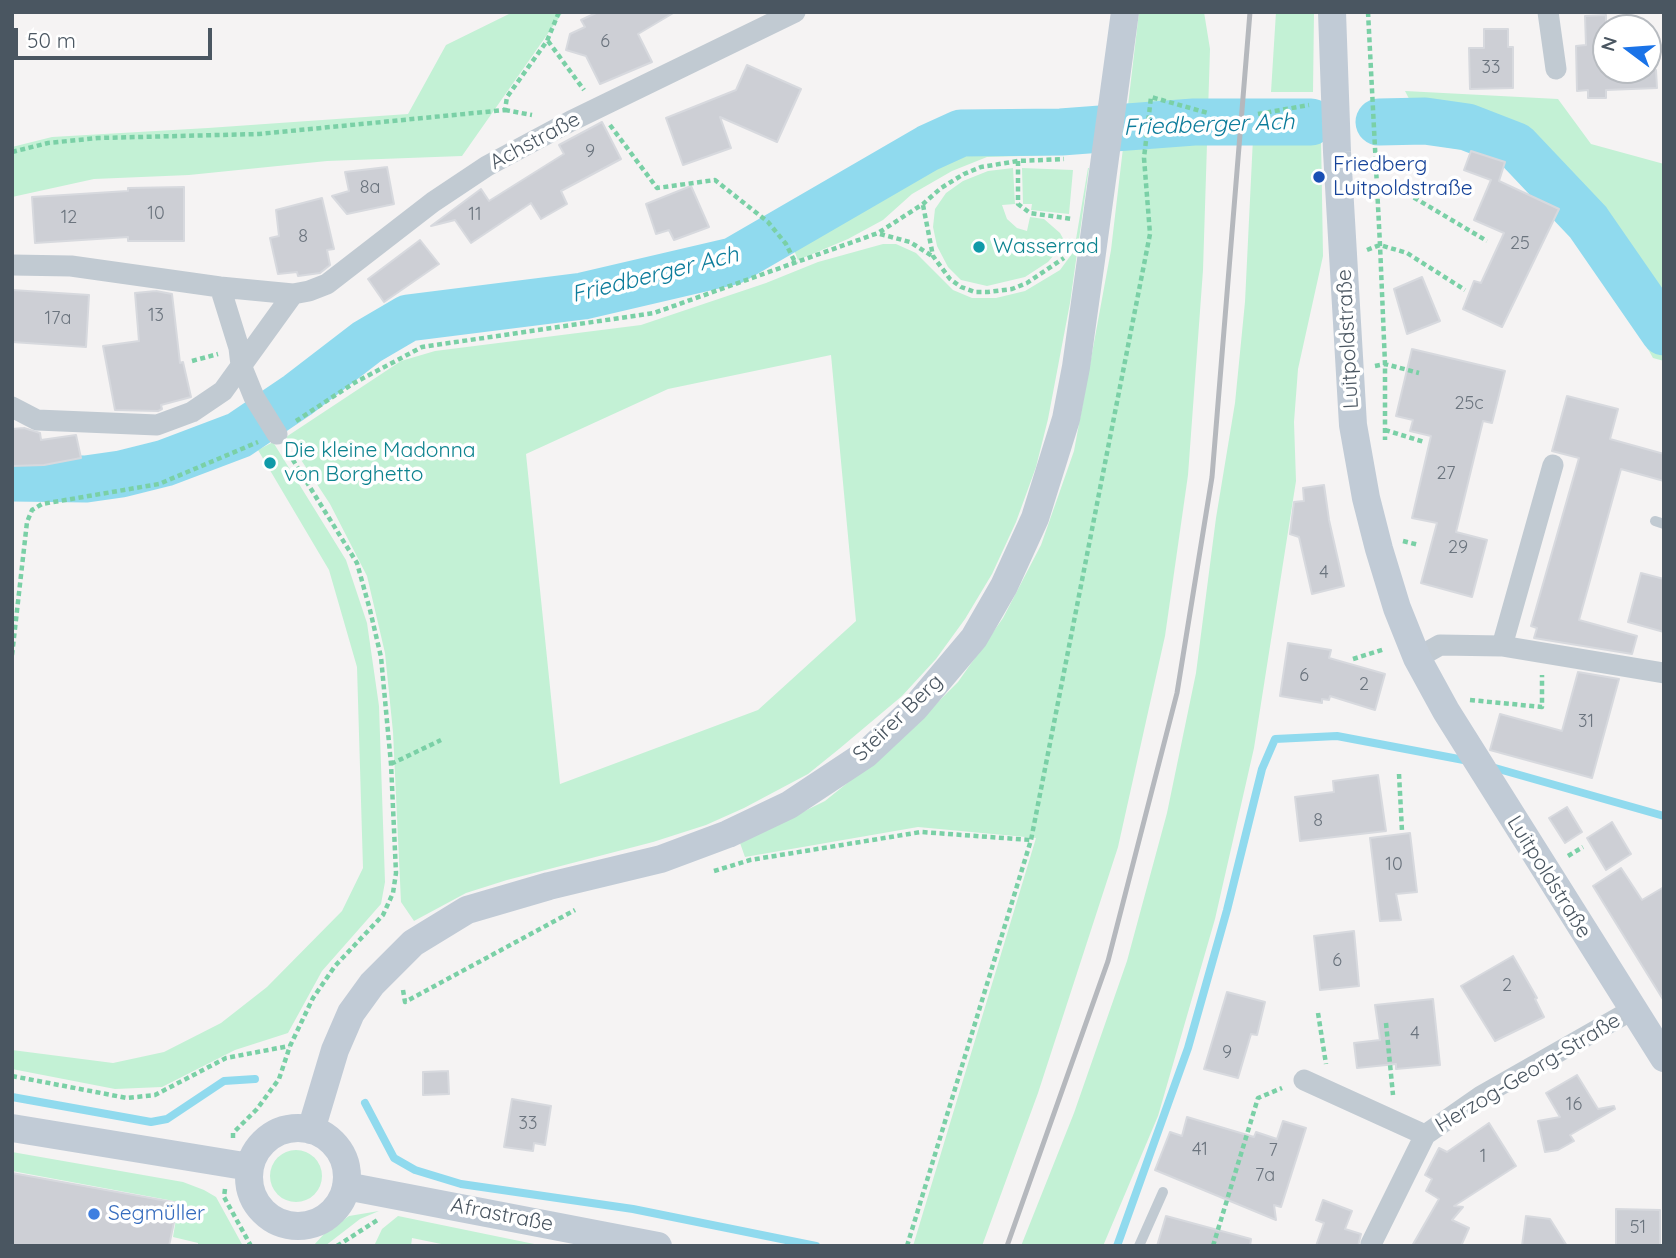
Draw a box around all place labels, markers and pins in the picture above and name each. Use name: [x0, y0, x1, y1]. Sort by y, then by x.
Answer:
place label: Friedberg Luitpoldstraße: [1333, 152, 1473, 202]
marker: Friedberg Luitpoldstraße: [1311, 169, 1327, 185]
place label: Wasserrad: [993, 234, 1099, 260]
marker: Wasserrad: [971, 239, 987, 255]
place label: Die kleine Madonna von Borghetto: [284, 438, 476, 488]
marker: Die kleine Madonna von Borghetto: [262, 455, 278, 471]
place label: Segmüller: [108, 1201, 205, 1227]
marker: Segmüller: [86, 1206, 102, 1222]

